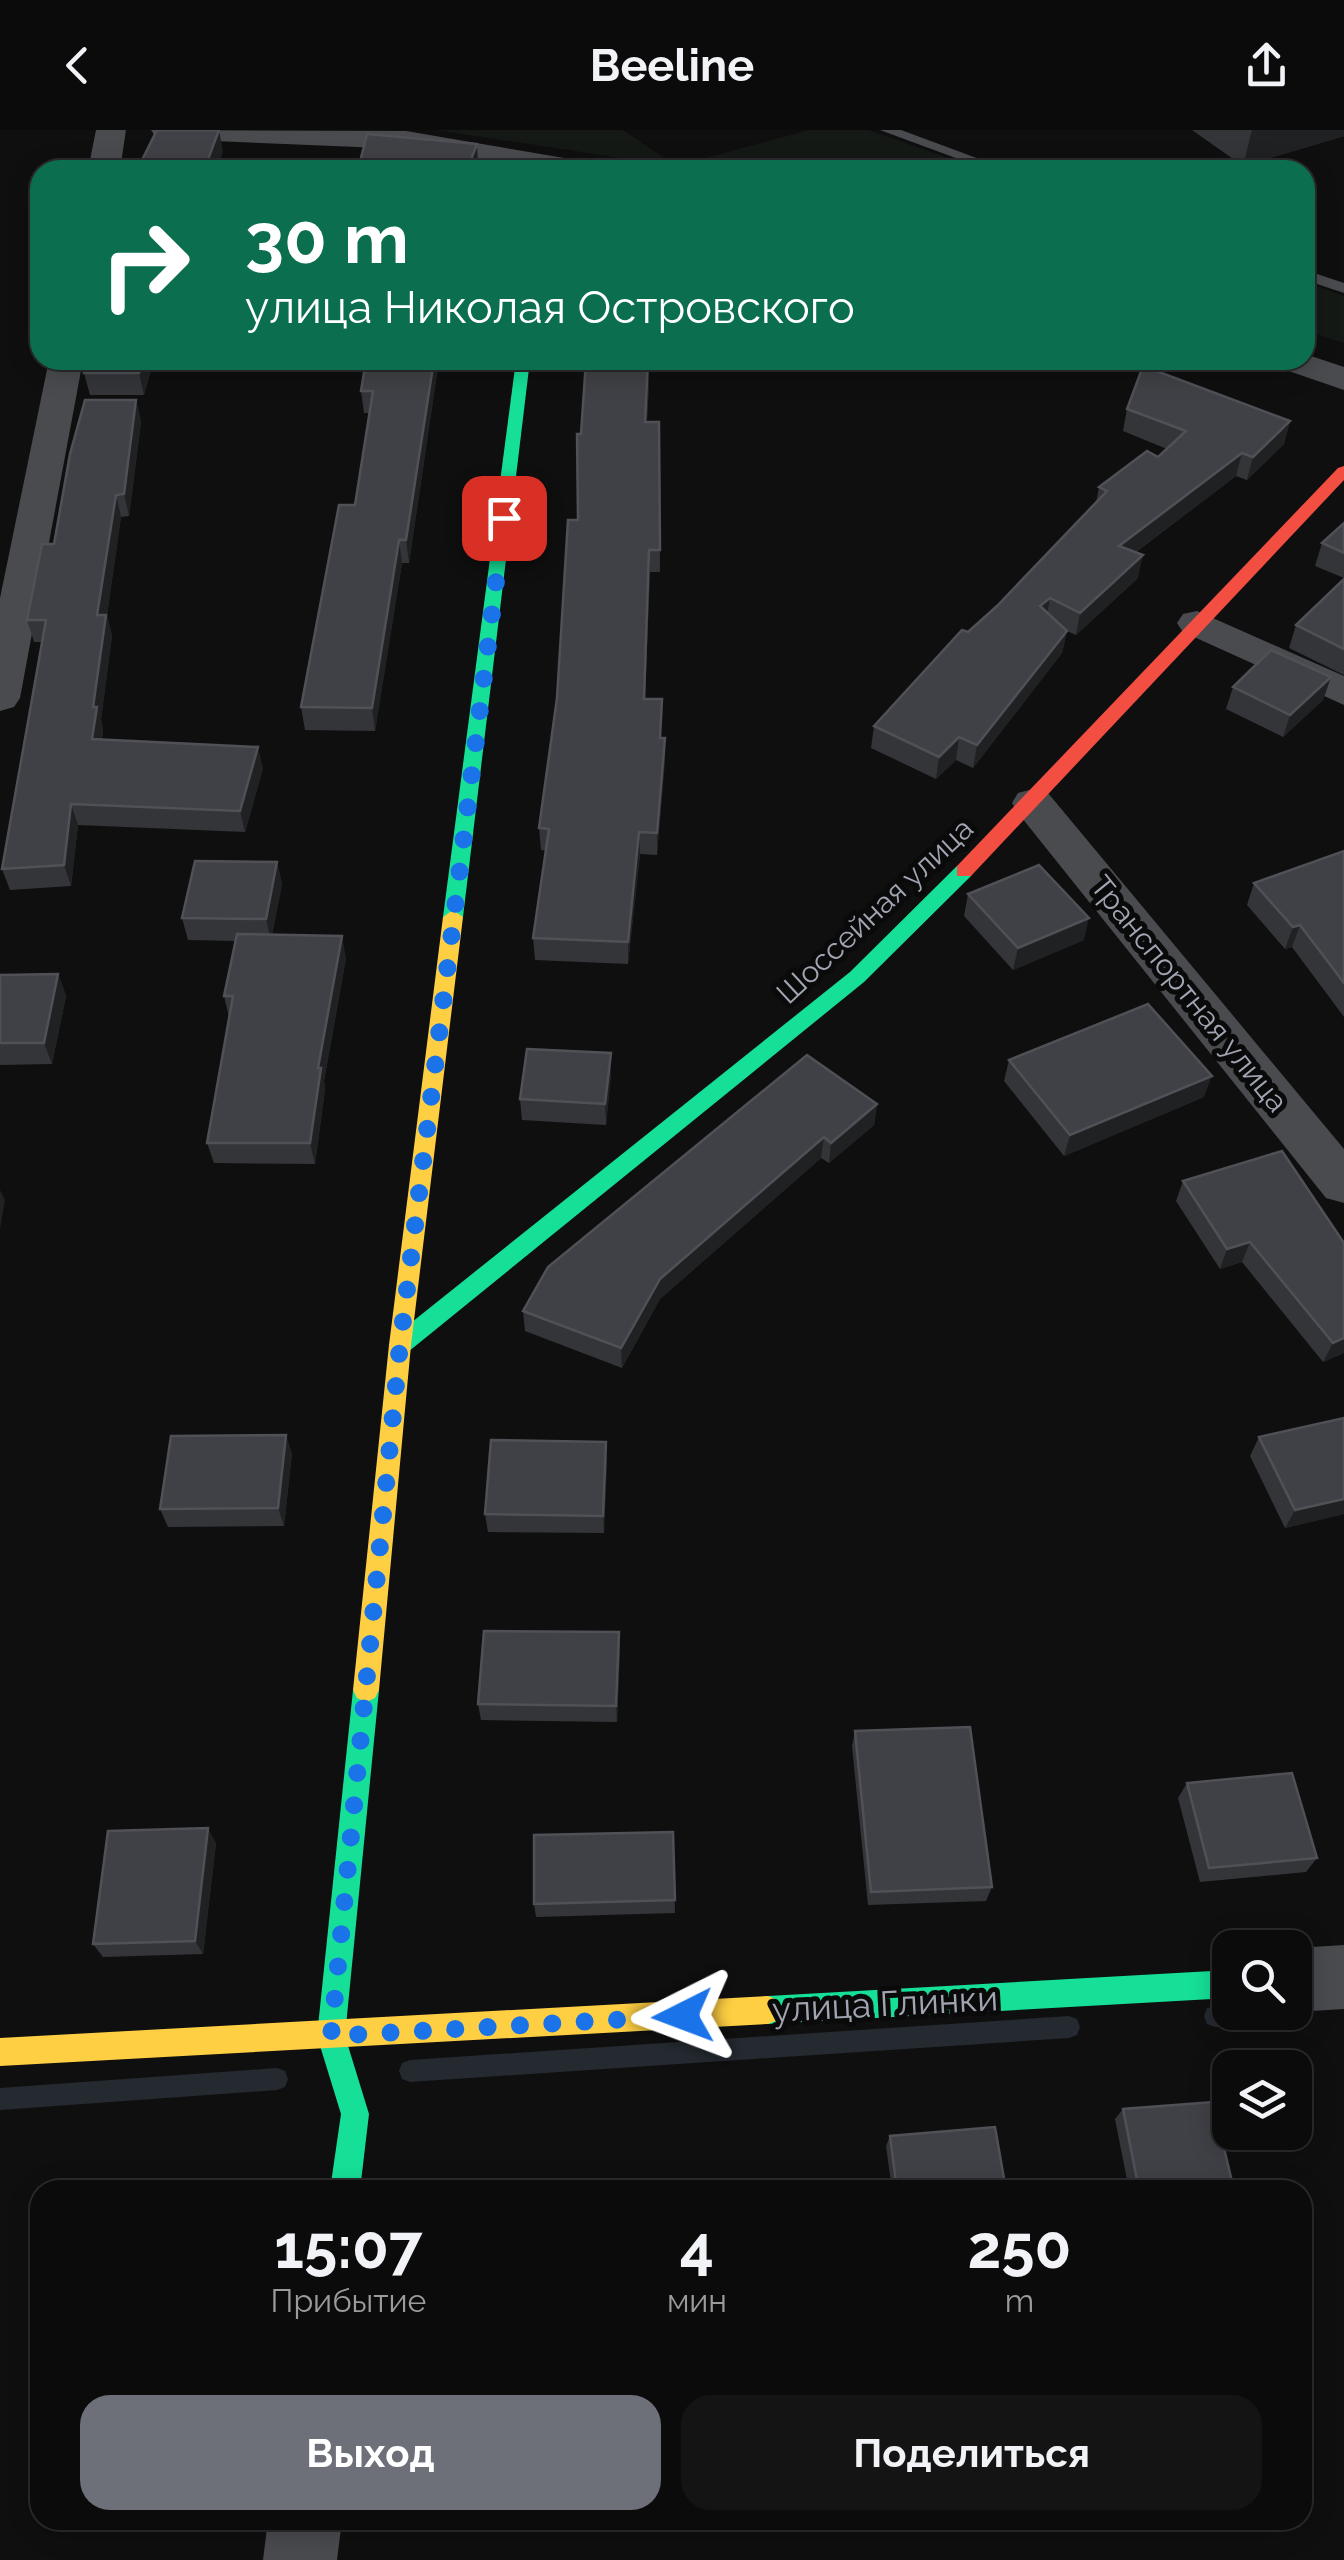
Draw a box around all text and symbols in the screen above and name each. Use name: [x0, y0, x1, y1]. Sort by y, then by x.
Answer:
icon: back: [50, 38, 105, 93]
icon: share: [1239, 38, 1294, 93]
text: Beeline: [590, 39, 754, 92]
text: 30 m: [245, 197, 409, 279]
icon: right: [80, 200, 210, 330]
text: улица Николая Островского: [245, 281, 855, 334]
pin: [462, 476, 547, 561]
icon: arrive: [477, 491, 532, 546]
street label: Шоссейная улица: [769, 811, 980, 1011]
street label: Транспортная улица: [1084, 869, 1295, 1119]
map controls: [1212, 1930, 1312, 2150]
button: search: [1212, 1930, 1312, 2030]
position arrow: [631, 1964, 735, 2068]
street label: улица Глинки: [771, 1977, 999, 2030]
button: layers: [1212, 2050, 1312, 2150]
text: 15:07: [274, 2212, 423, 2282]
text: 4: [680, 2212, 714, 2282]
text: 250: [968, 2212, 1071, 2282]
text: Прибытие: [271, 2282, 426, 2319]
text: мин: [667, 2282, 727, 2319]
text: m: [1005, 2282, 1034, 2319]
button: Выход: [80, 2395, 661, 2510]
button: Поделиться: [681, 2395, 1262, 2510]

